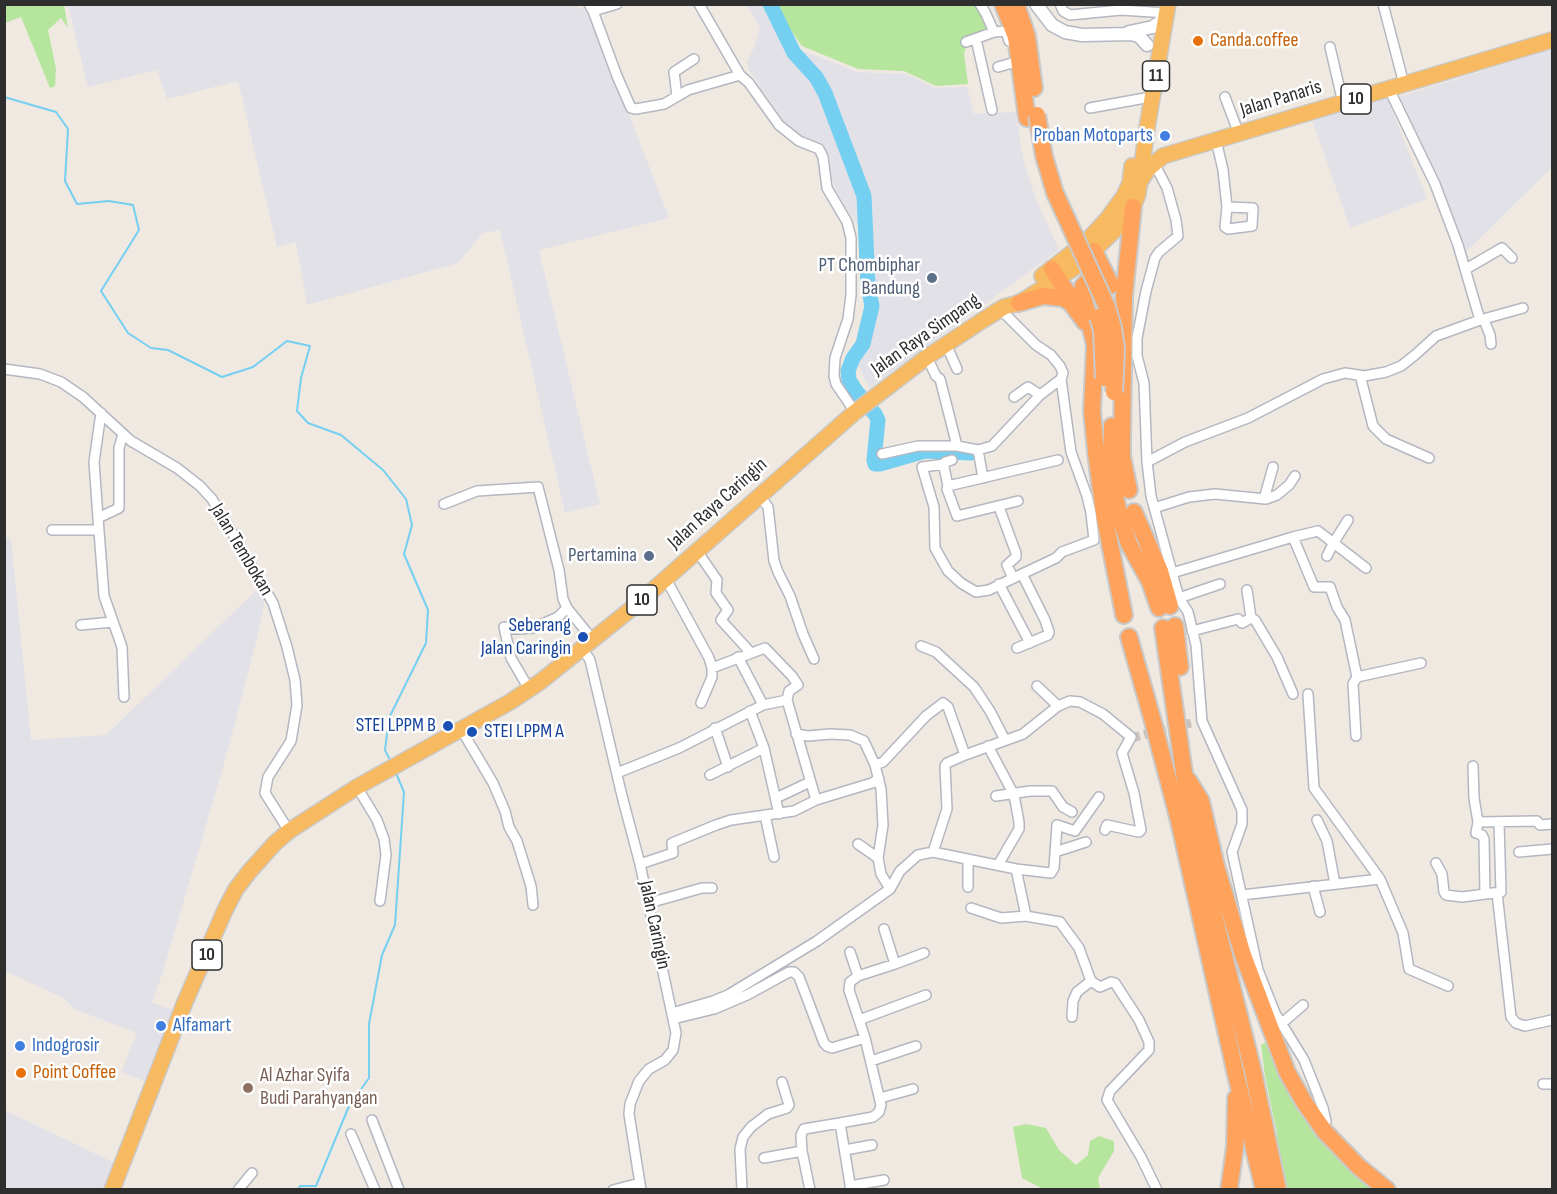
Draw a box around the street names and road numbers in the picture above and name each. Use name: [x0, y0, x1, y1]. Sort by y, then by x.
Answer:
road number: 11: [1142, 61, 1170, 91]
street label: Jalan Panaris: [1237, 75, 1325, 123]
road number: 10: [1341, 84, 1371, 114]
street label: Jalan Raya Simpang: [867, 289, 985, 381]
street label: Jalan Raya Caringin: [663, 453, 773, 555]
street label: Jalan Tembokan: [204, 500, 278, 600]
road number: 10: [627, 585, 657, 615]
street label: Jalan Caringin: [633, 878, 675, 972]
road number: 10: [192, 940, 222, 970]

